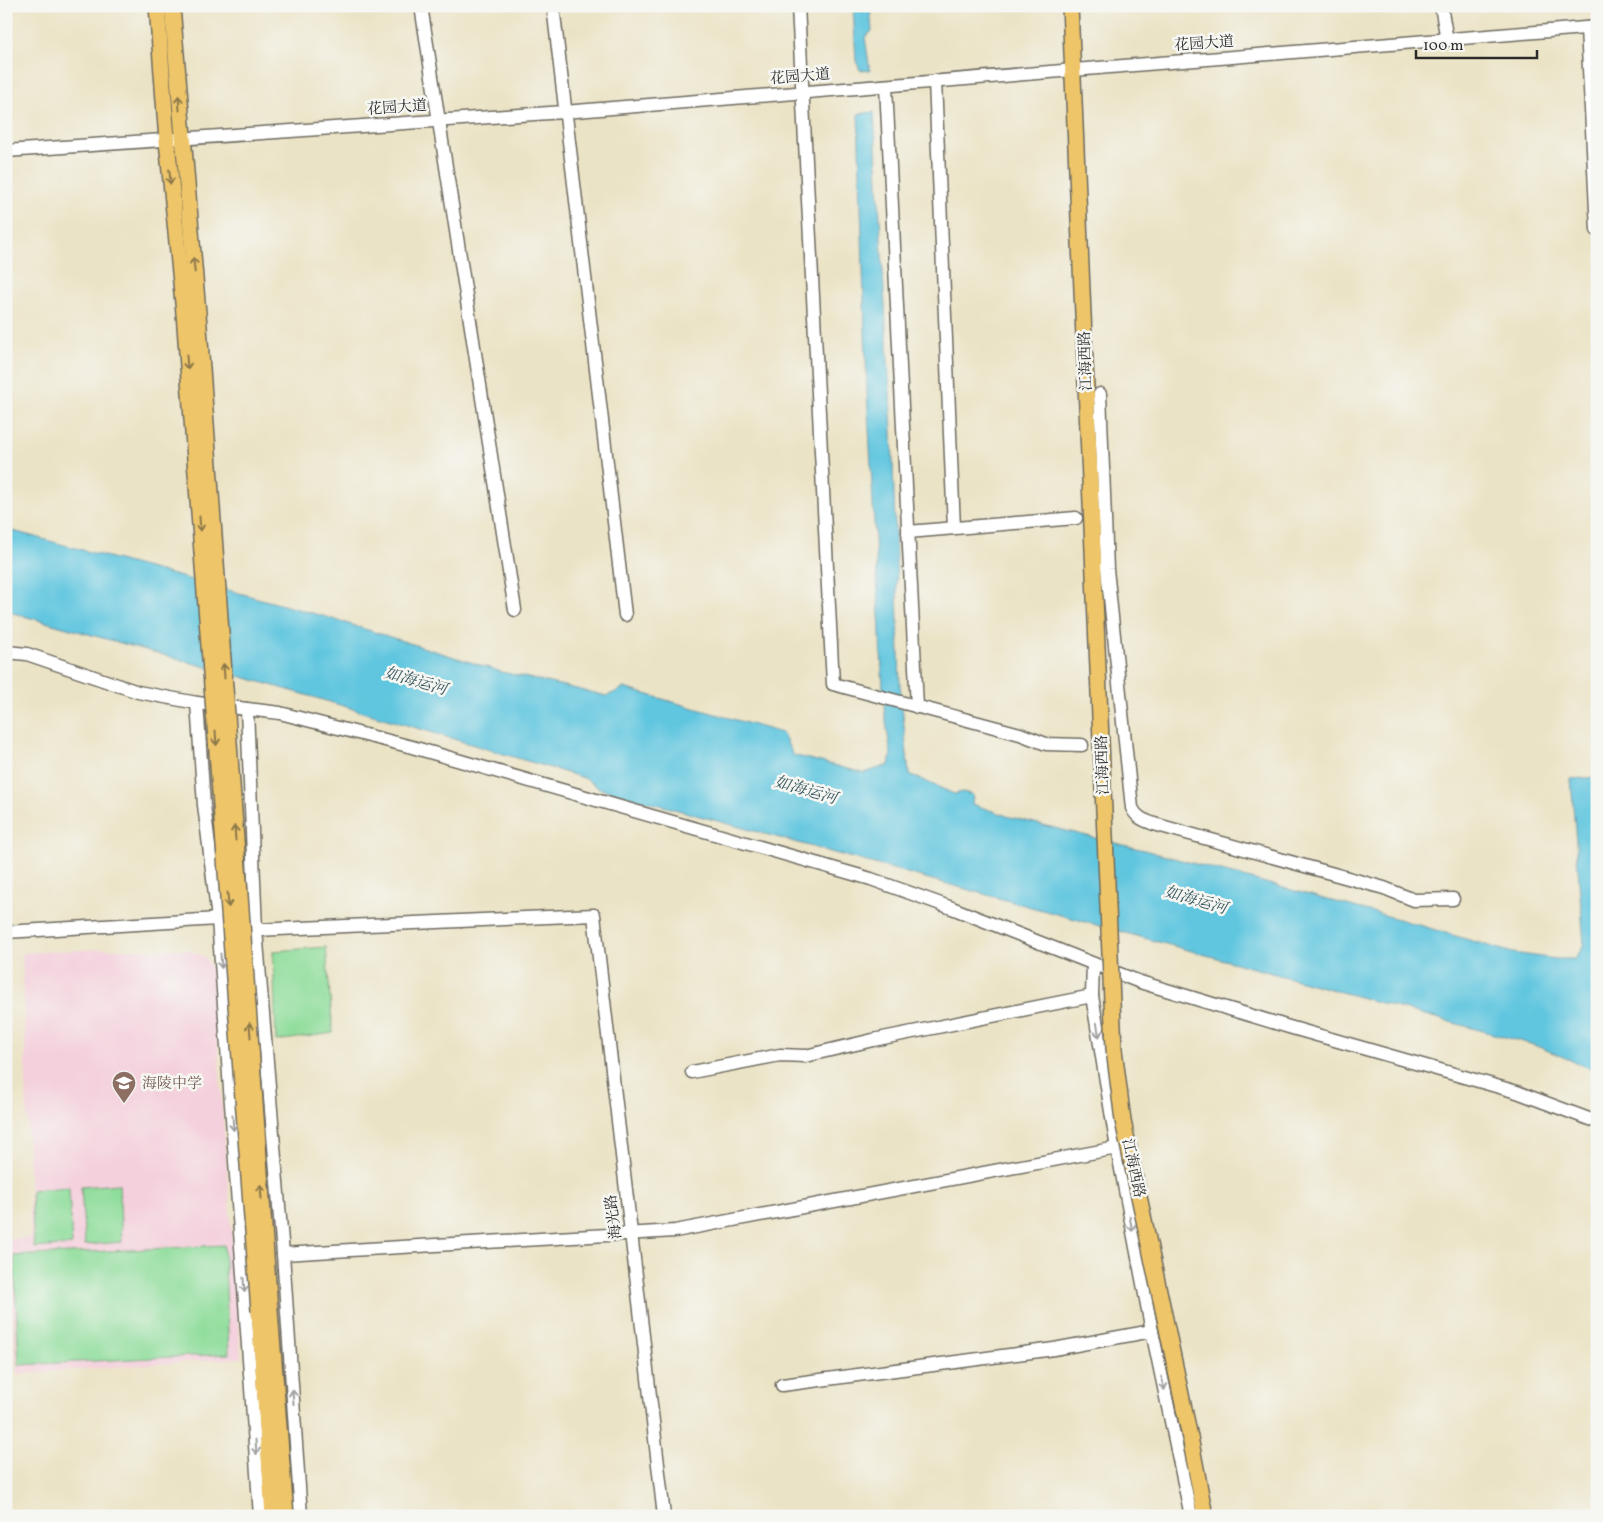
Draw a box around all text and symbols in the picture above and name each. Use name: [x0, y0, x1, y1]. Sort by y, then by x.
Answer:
scale bar: [1416, 28, 1537, 60]
street label: 花园大道: [1173, 32, 1235, 57]
text: 100 m: [1423, 36, 1463, 57]
street label: 花园大道: [769, 64, 831, 91]
one-way arrow: [174, 95, 183, 111]
street label: 花园大道: [366, 96, 428, 121]
one-way arrow: [165, 169, 175, 185]
one-way arrow: [189, 257, 198, 273]
street label: 江海西路: [1075, 331, 1098, 391]
one-way arrow: [183, 354, 192, 370]
one-way arrow: [195, 516, 204, 532]
one-way arrow: [219, 663, 228, 679]
water label: 如海运河: [382, 663, 452, 702]
one-way arrow: [211, 730, 220, 746]
street label: 江海西路: [1092, 735, 1115, 795]
water label: 如海运河: [772, 772, 842, 811]
one-way arrow: [231, 825, 240, 841]
water label: 如海运河: [1162, 882, 1232, 921]
one-way arrow: [223, 892, 233, 908]
one-way arrow: [217, 952, 226, 968]
one-way arrow: [1093, 1021, 1103, 1037]
one-way arrow: [245, 1022, 254, 1038]
school or university icon: 海陵中学: [111, 1070, 137, 1104]
place label: 海陵中学: [142, 1074, 202, 1095]
one-way arrow: [228, 1114, 237, 1130]
street label: 江海西路: [1116, 1137, 1149, 1200]
one-way arrow: [257, 1185, 266, 1201]
street label: 海光路: [601, 1193, 628, 1240]
one-way arrow: [1127, 1216, 1137, 1232]
one-way arrow: [239, 1277, 249, 1293]
one-way arrow: [1159, 1375, 1168, 1391]
one-way arrow: [288, 1390, 297, 1406]
one-way arrow: [251, 1439, 260, 1455]

